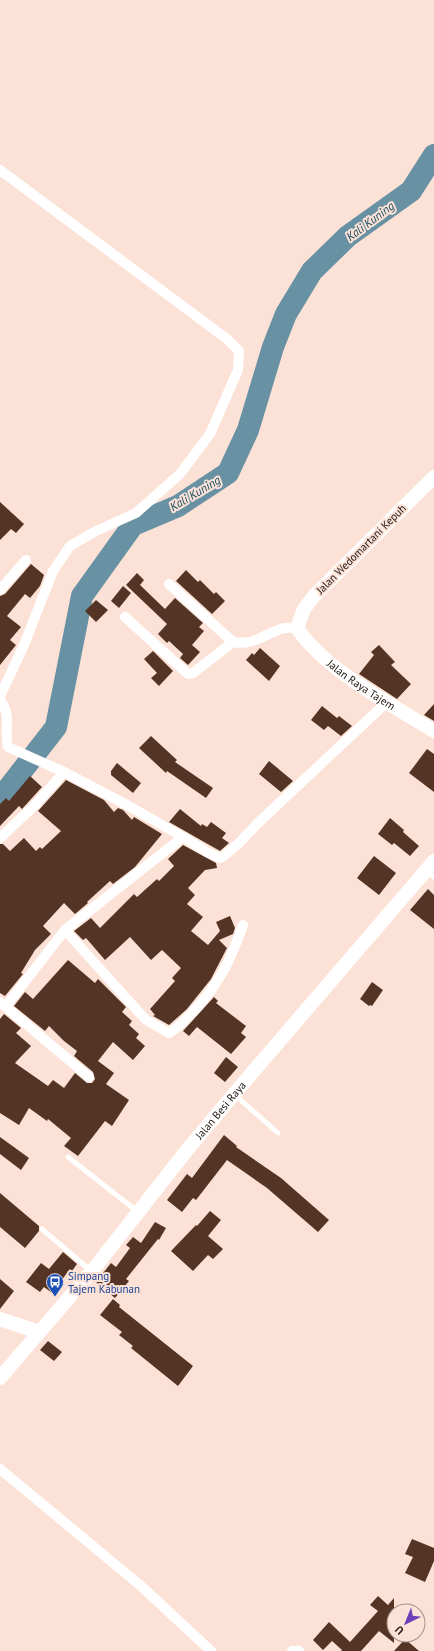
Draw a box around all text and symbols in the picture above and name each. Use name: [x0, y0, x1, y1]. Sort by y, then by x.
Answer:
water label: Kali Kuning: [343, 198, 397, 244]
water label: Kali Kuning: [167, 472, 223, 514]
street label: Jalan Wedomartani Kepuh: [312, 501, 409, 598]
street label: Jalan Raya Tajem: [323, 656, 398, 713]
street label: Jalan Besi Raya: [192, 1078, 249, 1143]
place label: Simpang Tajem Kabunan: [68, 1269, 140, 1296]
bus stop icon: Simpang Tajem Kabunan: [45, 1272, 65, 1297]
north arrow: [386, 1603, 426, 1643]
text: U: [392, 1623, 406, 1638]

